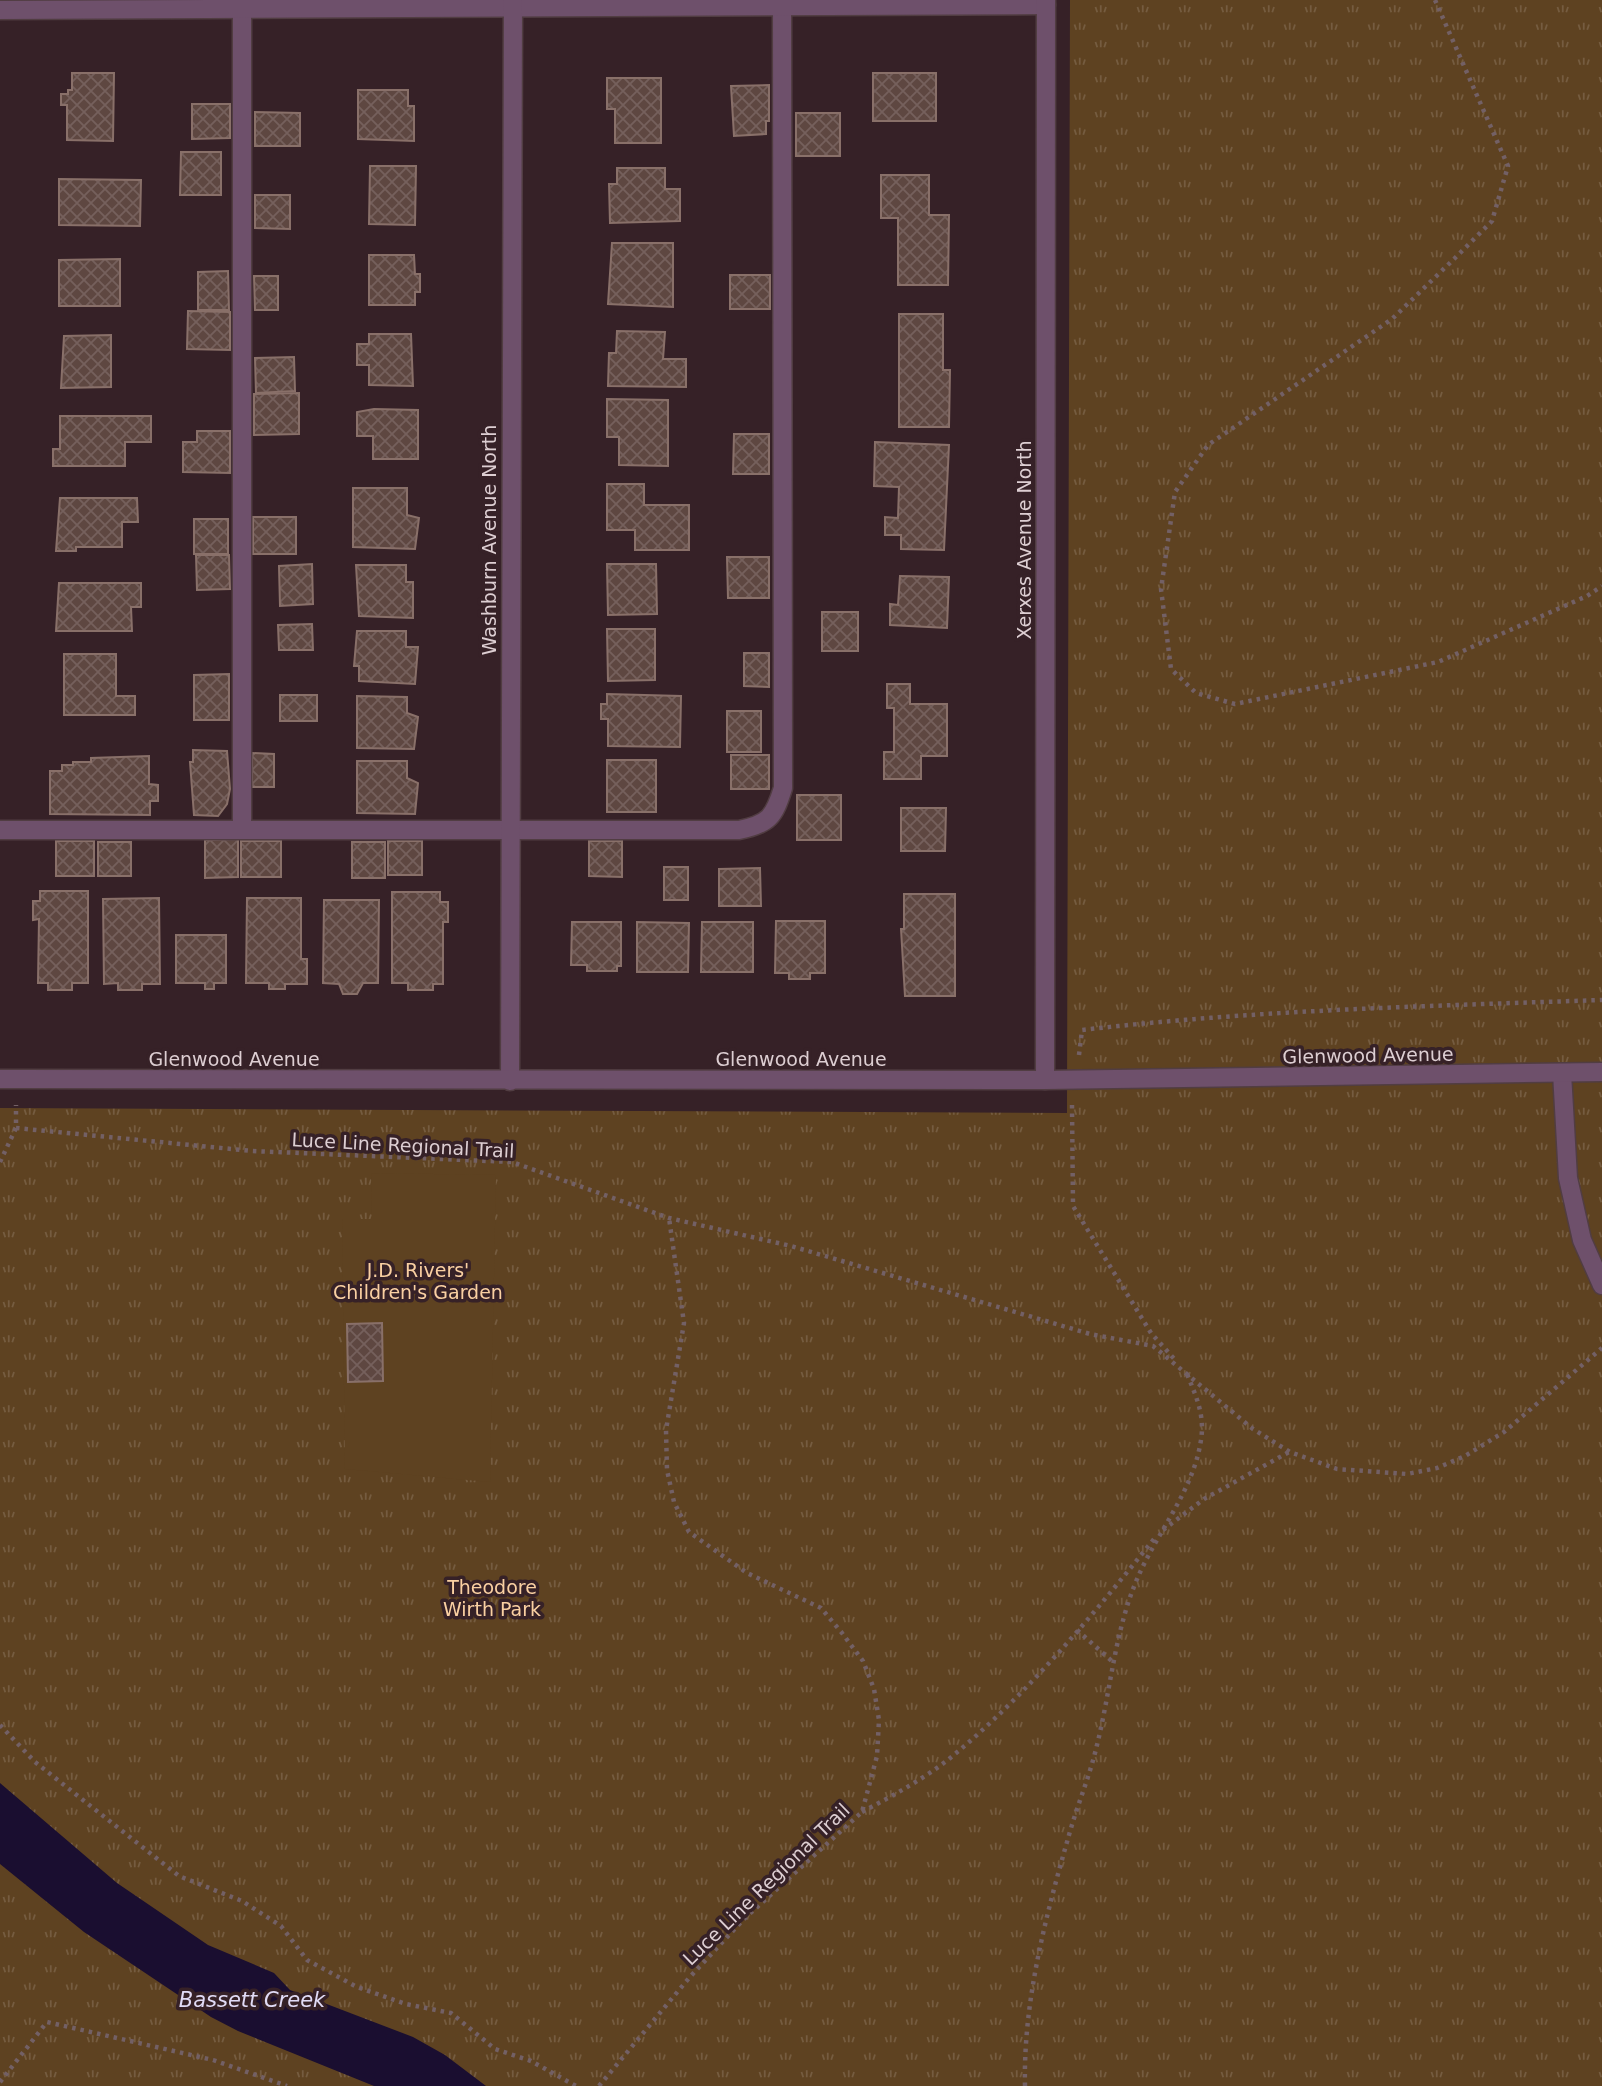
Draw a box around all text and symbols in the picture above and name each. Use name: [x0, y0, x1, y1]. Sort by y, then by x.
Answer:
street label: Washburn Avenue North: [478, 425, 500, 655]
street label: Xerxes Avenue North: [1013, 440, 1035, 640]
street label: Glenwood Avenue: [1282, 1043, 1454, 1067]
street label: Glenwood Avenue: [148, 1048, 320, 1070]
street label: Glenwood Avenue: [715, 1048, 887, 1070]
street label: Luce Line Regional Trail: [291, 1128, 515, 1162]
park label: J.D. Rivers' Children's Garden: [333, 1259, 503, 1303]
park label: Theodore Wirth Park: [443, 1576, 541, 1620]
street label: Luce Line Regional Trail: [678, 1799, 854, 1969]
water label: Bassett Creek: [179, 1988, 326, 2012]

